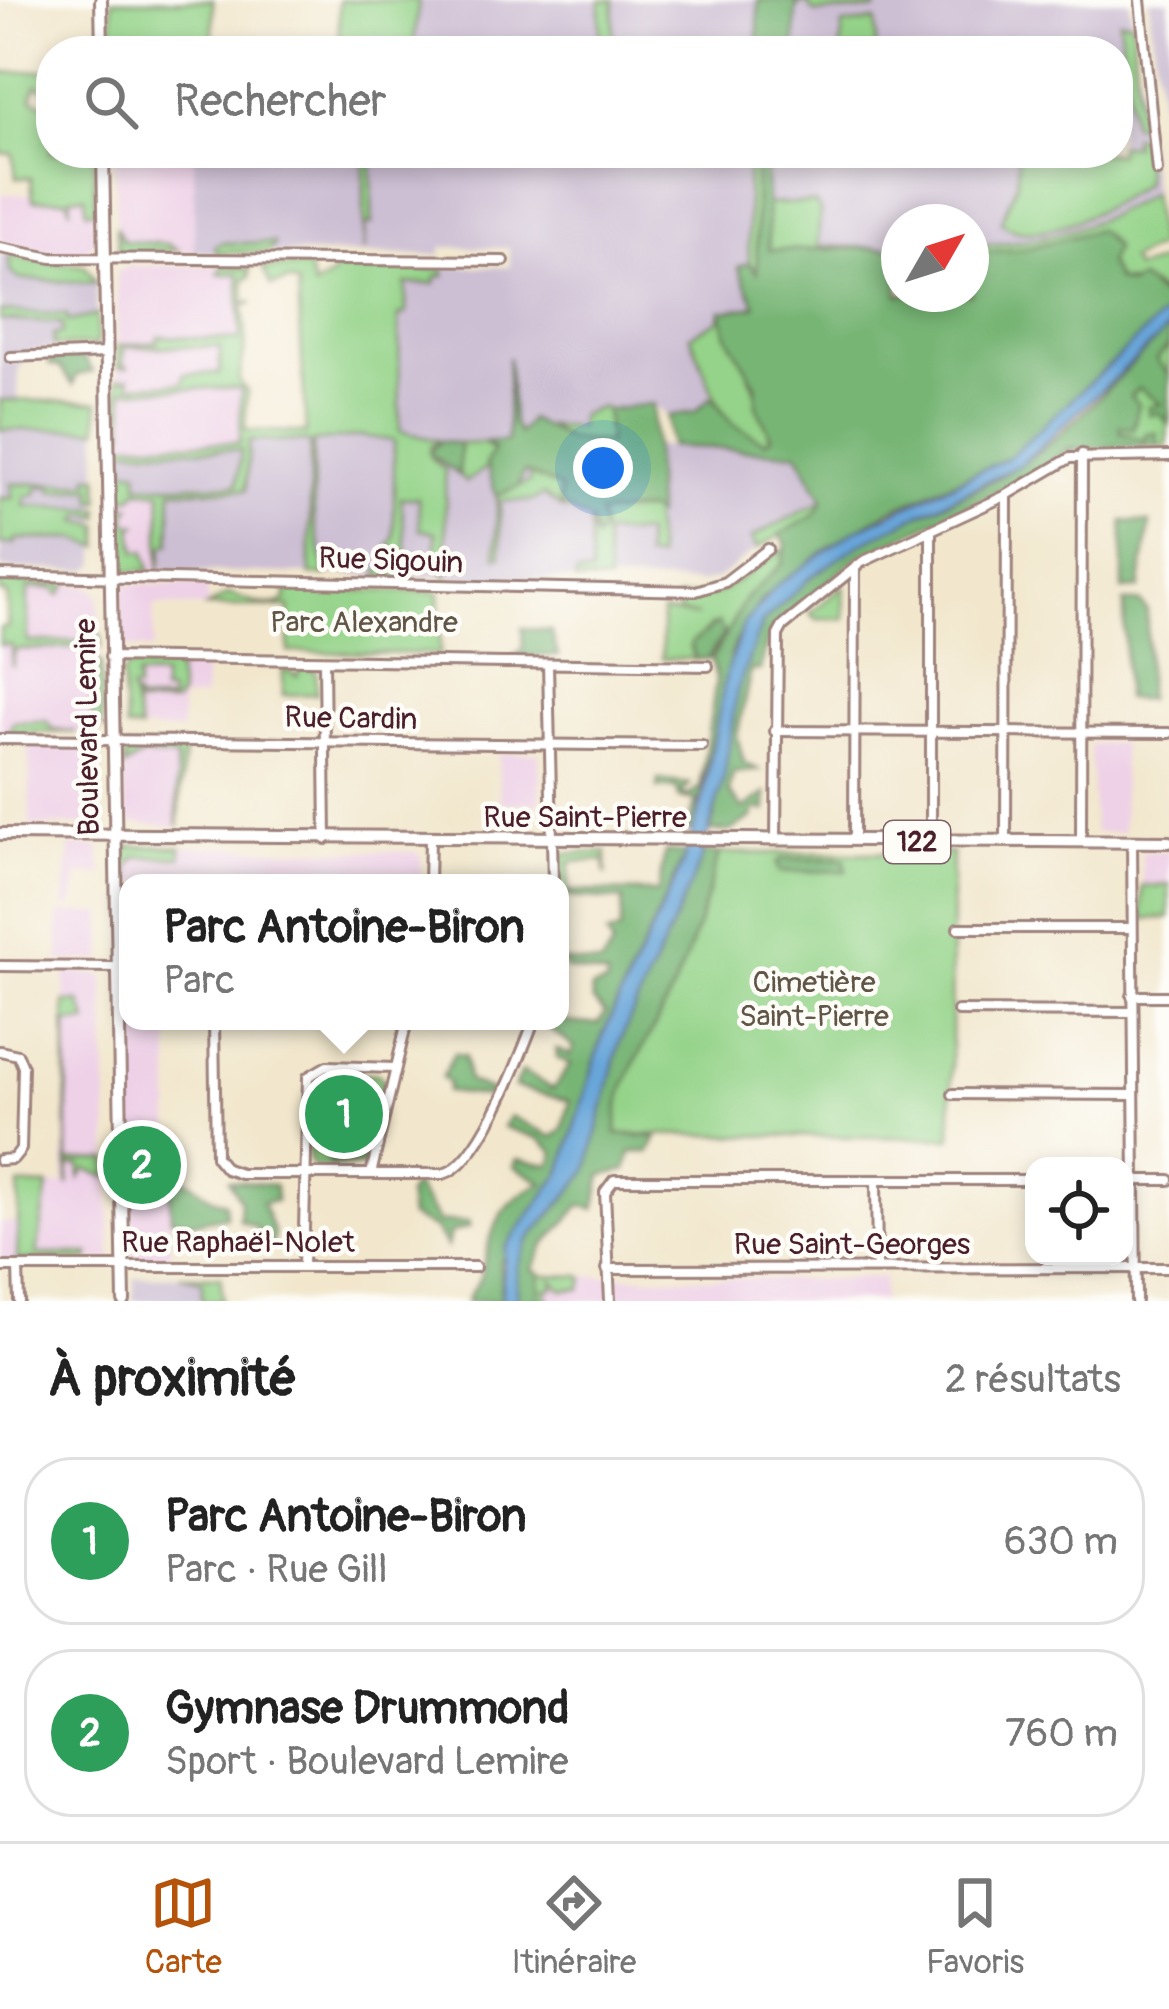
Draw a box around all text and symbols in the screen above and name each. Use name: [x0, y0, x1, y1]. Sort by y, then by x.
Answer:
search box: [36, 36, 1133, 168]
icon: search: [78, 69, 144, 135]
text: Rechercher: [174, 74, 387, 130]
north arrow: [881, 204, 989, 312]
your location: [573, 438, 633, 498]
street label: Rue Sigouin: [318, 539, 464, 582]
park label: Parc Alexandre: [270, 604, 458, 641]
street label: Boulevard Lemire: [67, 618, 108, 836]
street label: Rue Cardin: [284, 699, 418, 738]
street label: Rue Saint-Pierre: [483, 799, 687, 836]
road number: 122: [884, 821, 950, 863]
popup: [119, 874, 569, 1030]
text: Parc Antoine-Biron: [163, 900, 525, 956]
text: Parc: [163, 956, 235, 1005]
park label: Cimetière Saint-Pierre: [739, 964, 889, 1035]
pin: 1: [305, 1069, 383, 1159]
pin: 2: [103, 1120, 181, 1210]
map controls: [1025, 1157, 1133, 1265]
button: locate: [1025, 1157, 1133, 1265]
street label: Rue Raphaël-Nolet: [121, 1224, 356, 1261]
street label: Rue Saint-Georges: [734, 1226, 970, 1263]
text: À proximité: [48, 1347, 297, 1411]
text: 2 résultats: [945, 1355, 1121, 1404]
text: Parc Antoine-Biron: [165, 1489, 526, 1545]
text: 1: [82, 1517, 98, 1566]
text: 630 m: [1004, 1517, 1118, 1566]
text: Parc · Rue Gill: [165, 1545, 388, 1594]
text: Gymnase Drummond: [165, 1681, 569, 1737]
text: 2: [79, 1709, 101, 1758]
text: 760 m: [1005, 1709, 1118, 1758]
text: Sport · Boulevard Lemire: [165, 1737, 569, 1786]
tab: Carte: [145, 1870, 222, 1983]
tab: Itinéraire: [512, 1870, 636, 1983]
tab: Favoris: [926, 1870, 1024, 1983]

